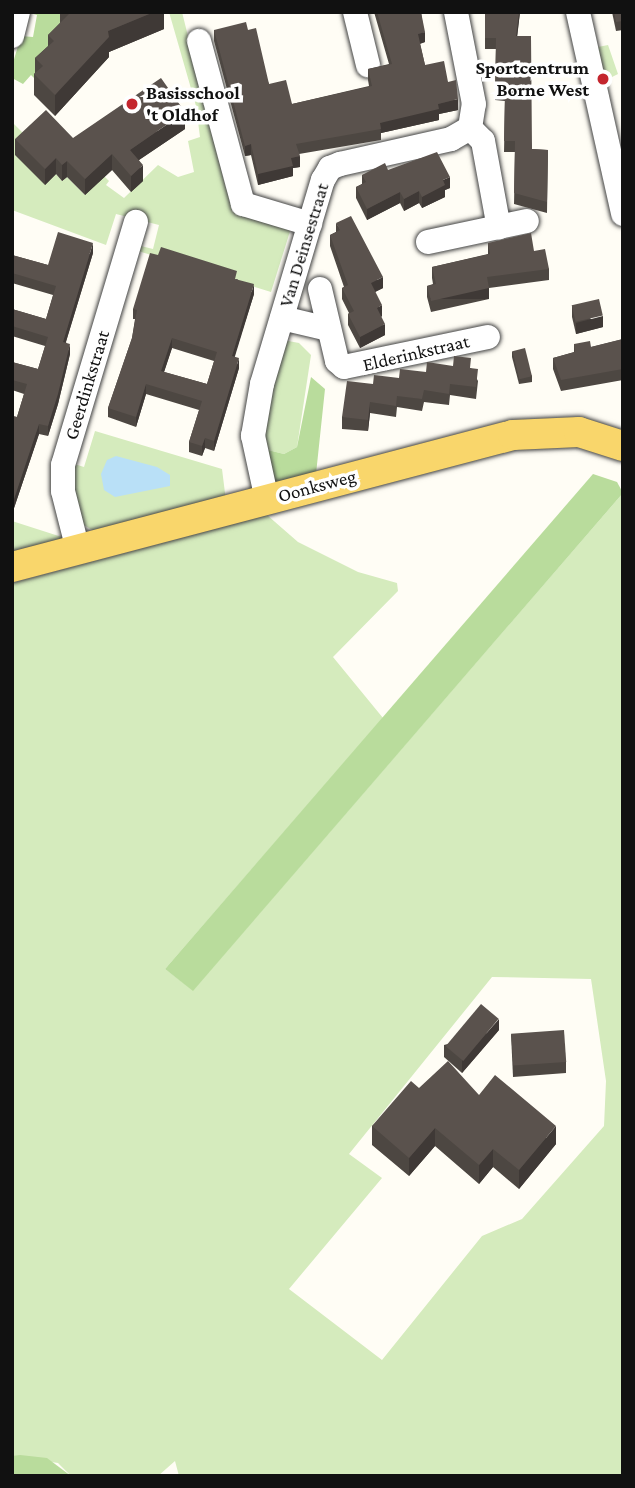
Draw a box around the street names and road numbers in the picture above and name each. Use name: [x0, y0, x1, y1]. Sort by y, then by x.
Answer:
street label: Van Deinsestraat: [274, 180, 334, 310]
street label: Geerdinkstraat: [60, 328, 114, 442]
street label: Elderinkstraat: [361, 330, 471, 376]
street label: Oonksweg: [275, 465, 359, 507]

